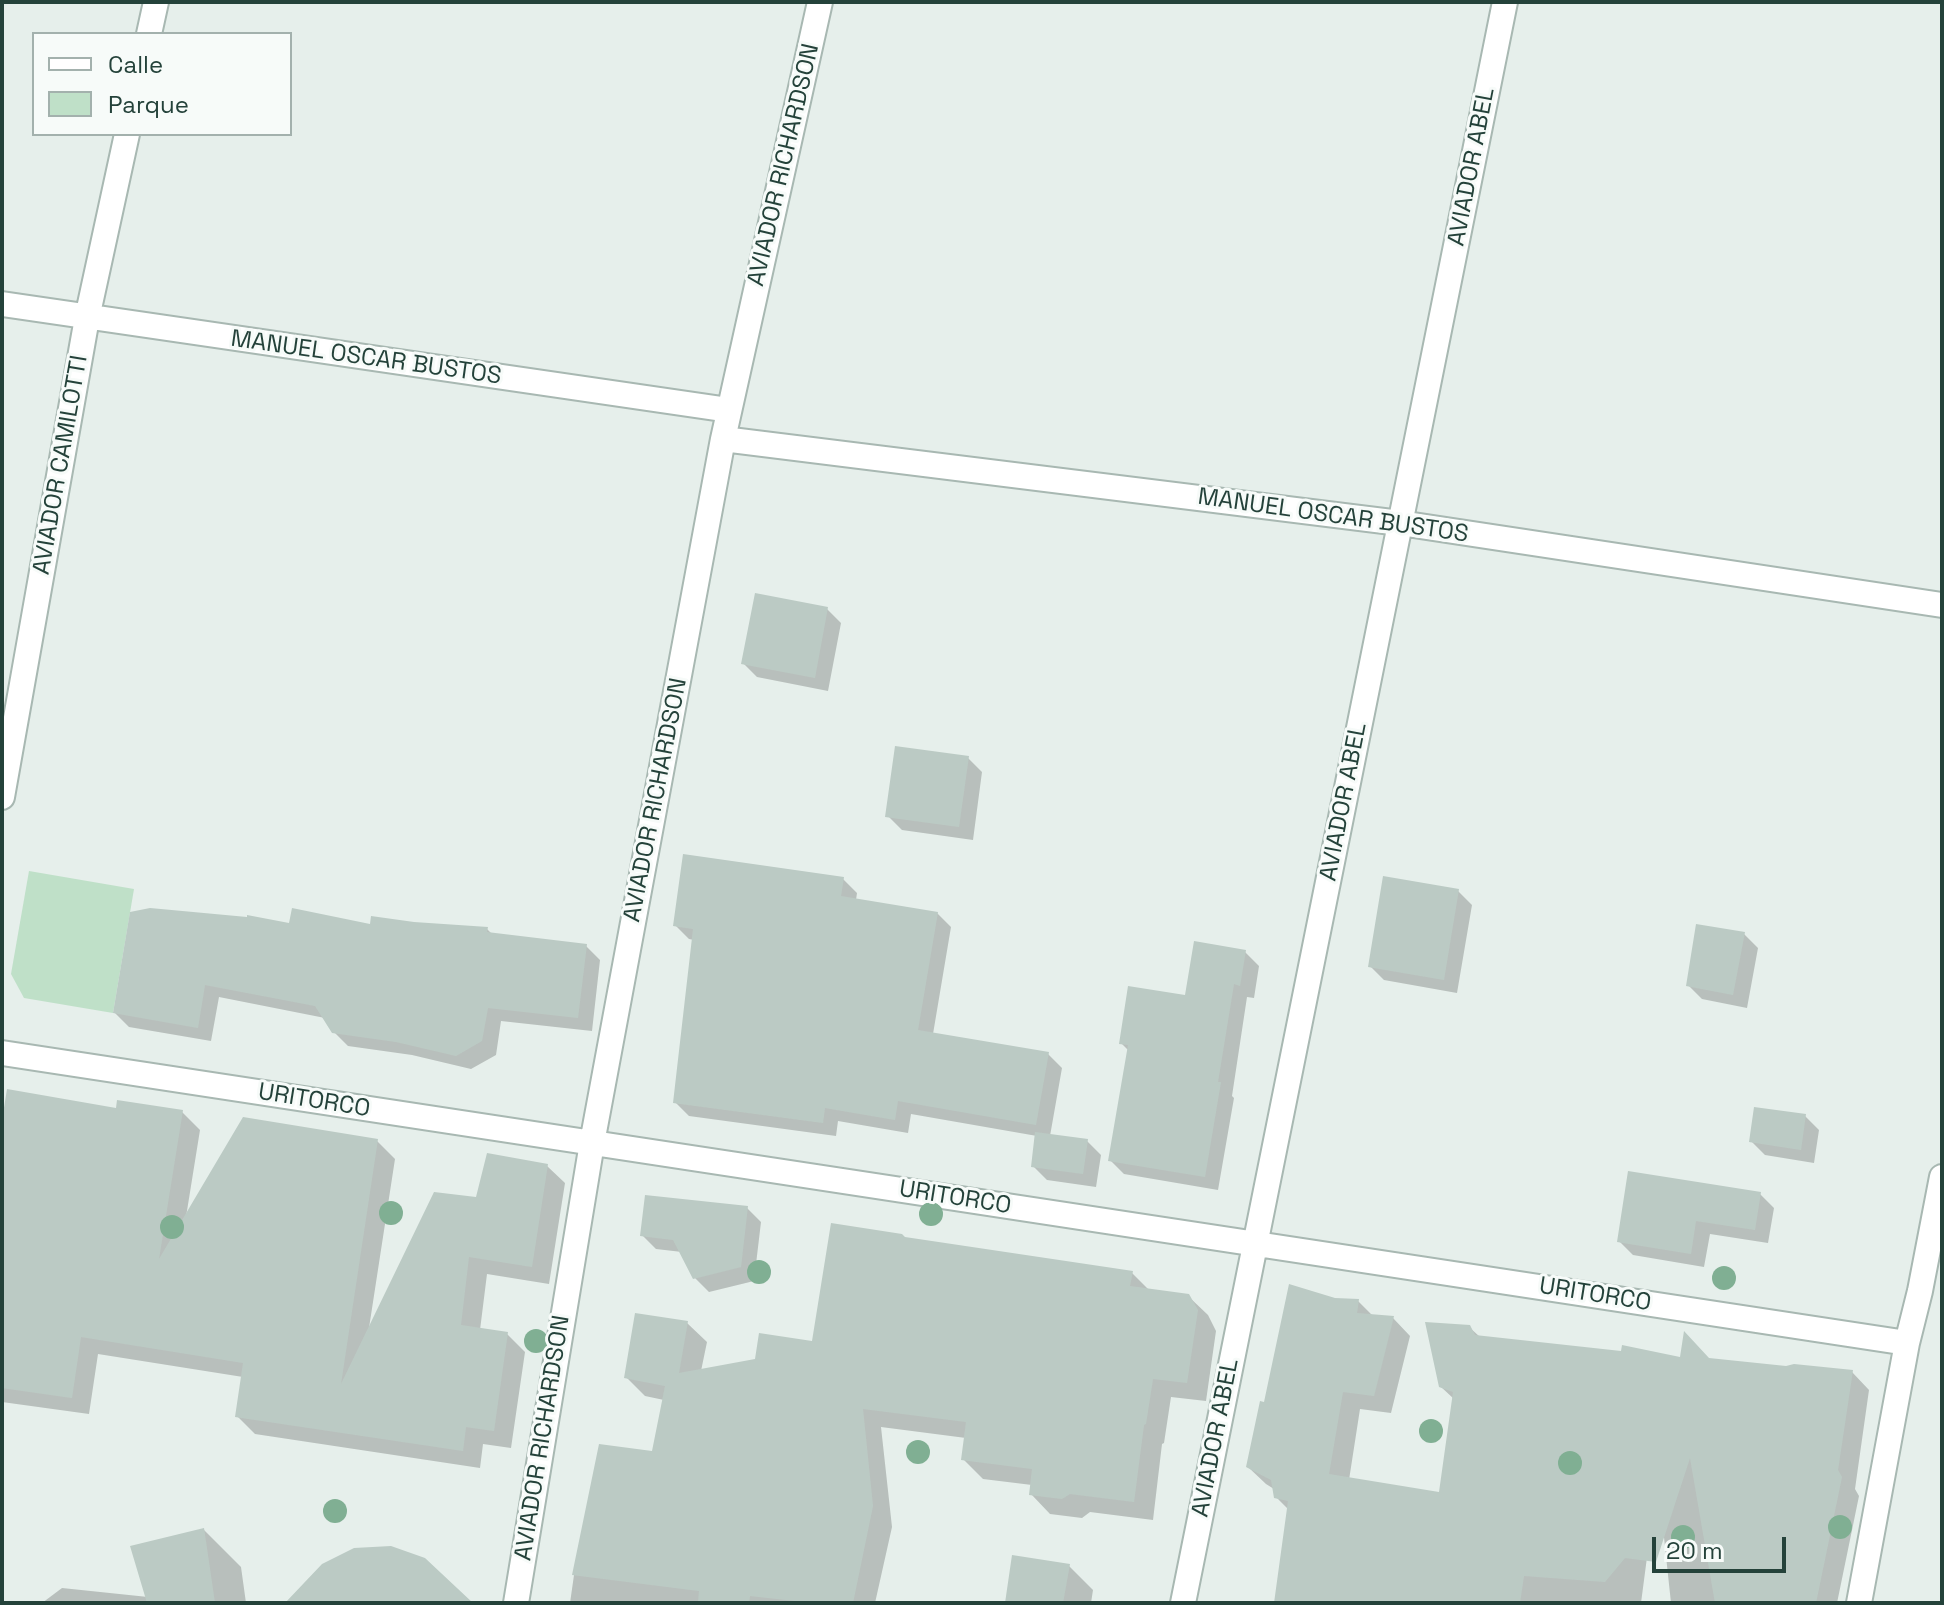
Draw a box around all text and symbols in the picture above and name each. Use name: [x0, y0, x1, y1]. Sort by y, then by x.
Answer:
legend: [32, 32, 292, 136]
street label: AVIADOR RICHARDSON: [742, 41, 826, 289]
text: Calle: [108, 49, 163, 80]
street label: AVIADOR ABEL: [1443, 85, 1501, 249]
text: Parque: [108, 89, 189, 120]
street label: MANUEL OSCAR BUSTOS: [229, 325, 503, 391]
street label: AVIADOR CAMILOTTI: [28, 353, 94, 577]
street label: MANUEL OSCAR BUSTOS: [1196, 483, 1470, 549]
street label: AVIADOR RICHARDSON: [618, 676, 694, 924]
street label: AVIADOR ABEL: [1315, 720, 1373, 884]
street label: URITORCO: [256, 1078, 372, 1124]
street label: URITORCO: [897, 1175, 1013, 1221]
street label: URITORCO: [1537, 1272, 1653, 1318]
street label: AVIADOR RICHARDSON: [509, 1313, 577, 1563]
street label: AVIADOR ABEL: [1187, 1356, 1245, 1520]
scale bar: [1656, 1521, 1790, 1571]
text: 20 m: [1666, 1535, 1723, 1566]

